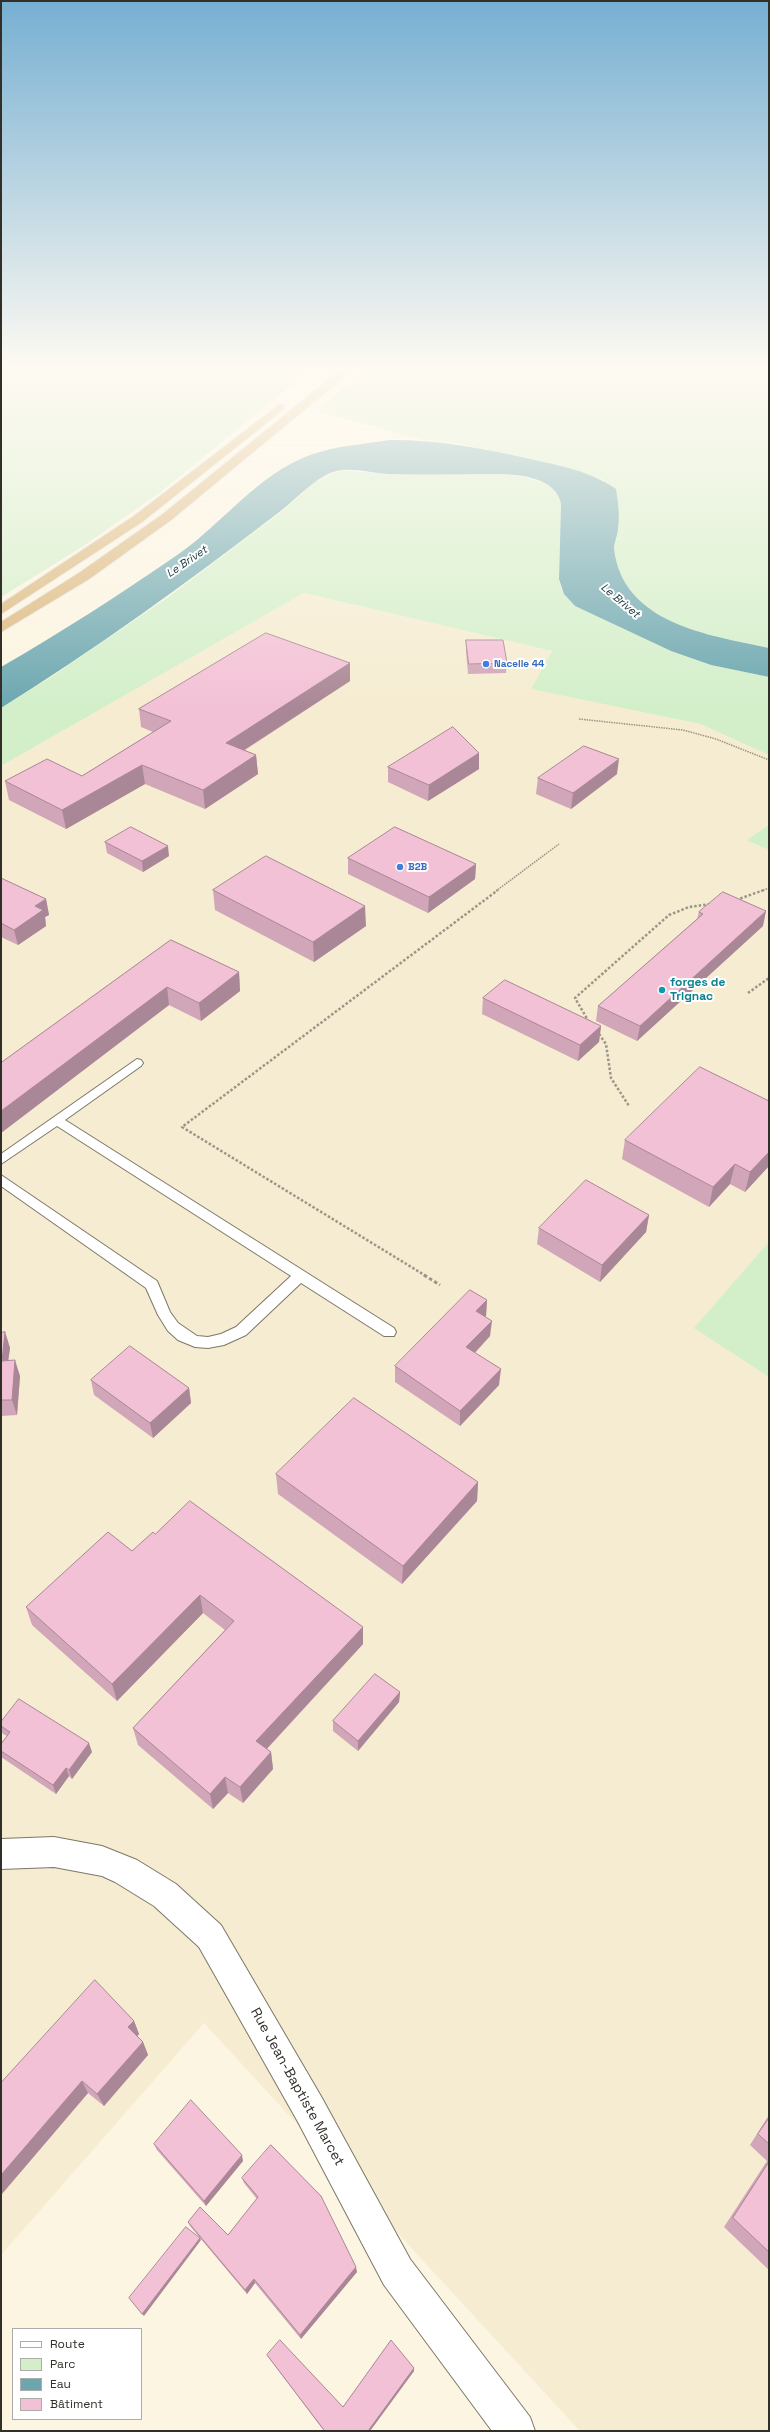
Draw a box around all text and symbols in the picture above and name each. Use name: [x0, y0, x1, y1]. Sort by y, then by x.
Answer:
water label: Le Brivet: [164, 544, 210, 580]
water label: Le Brivet: [598, 581, 642, 621]
place label: Nacelle 44: [494, 658, 544, 670]
marker: Nacelle 44: [481, 659, 491, 669]
place label: B2B: [408, 861, 427, 873]
marker: B2B: [395, 862, 405, 872]
place label: forges de Trignac: [670, 976, 725, 1004]
marker: forges de Trignac: [657, 985, 667, 995]
street label: Rue Jean-Baptiste Marcet: [247, 2005, 347, 2169]
legend: [12, 2328, 142, 2420]
text: Route: [50, 2336, 85, 2352]
text: Parc: [50, 2356, 75, 2372]
text: Eau: [50, 2376, 71, 2392]
text: Bâtiment: [50, 2396, 103, 2412]

